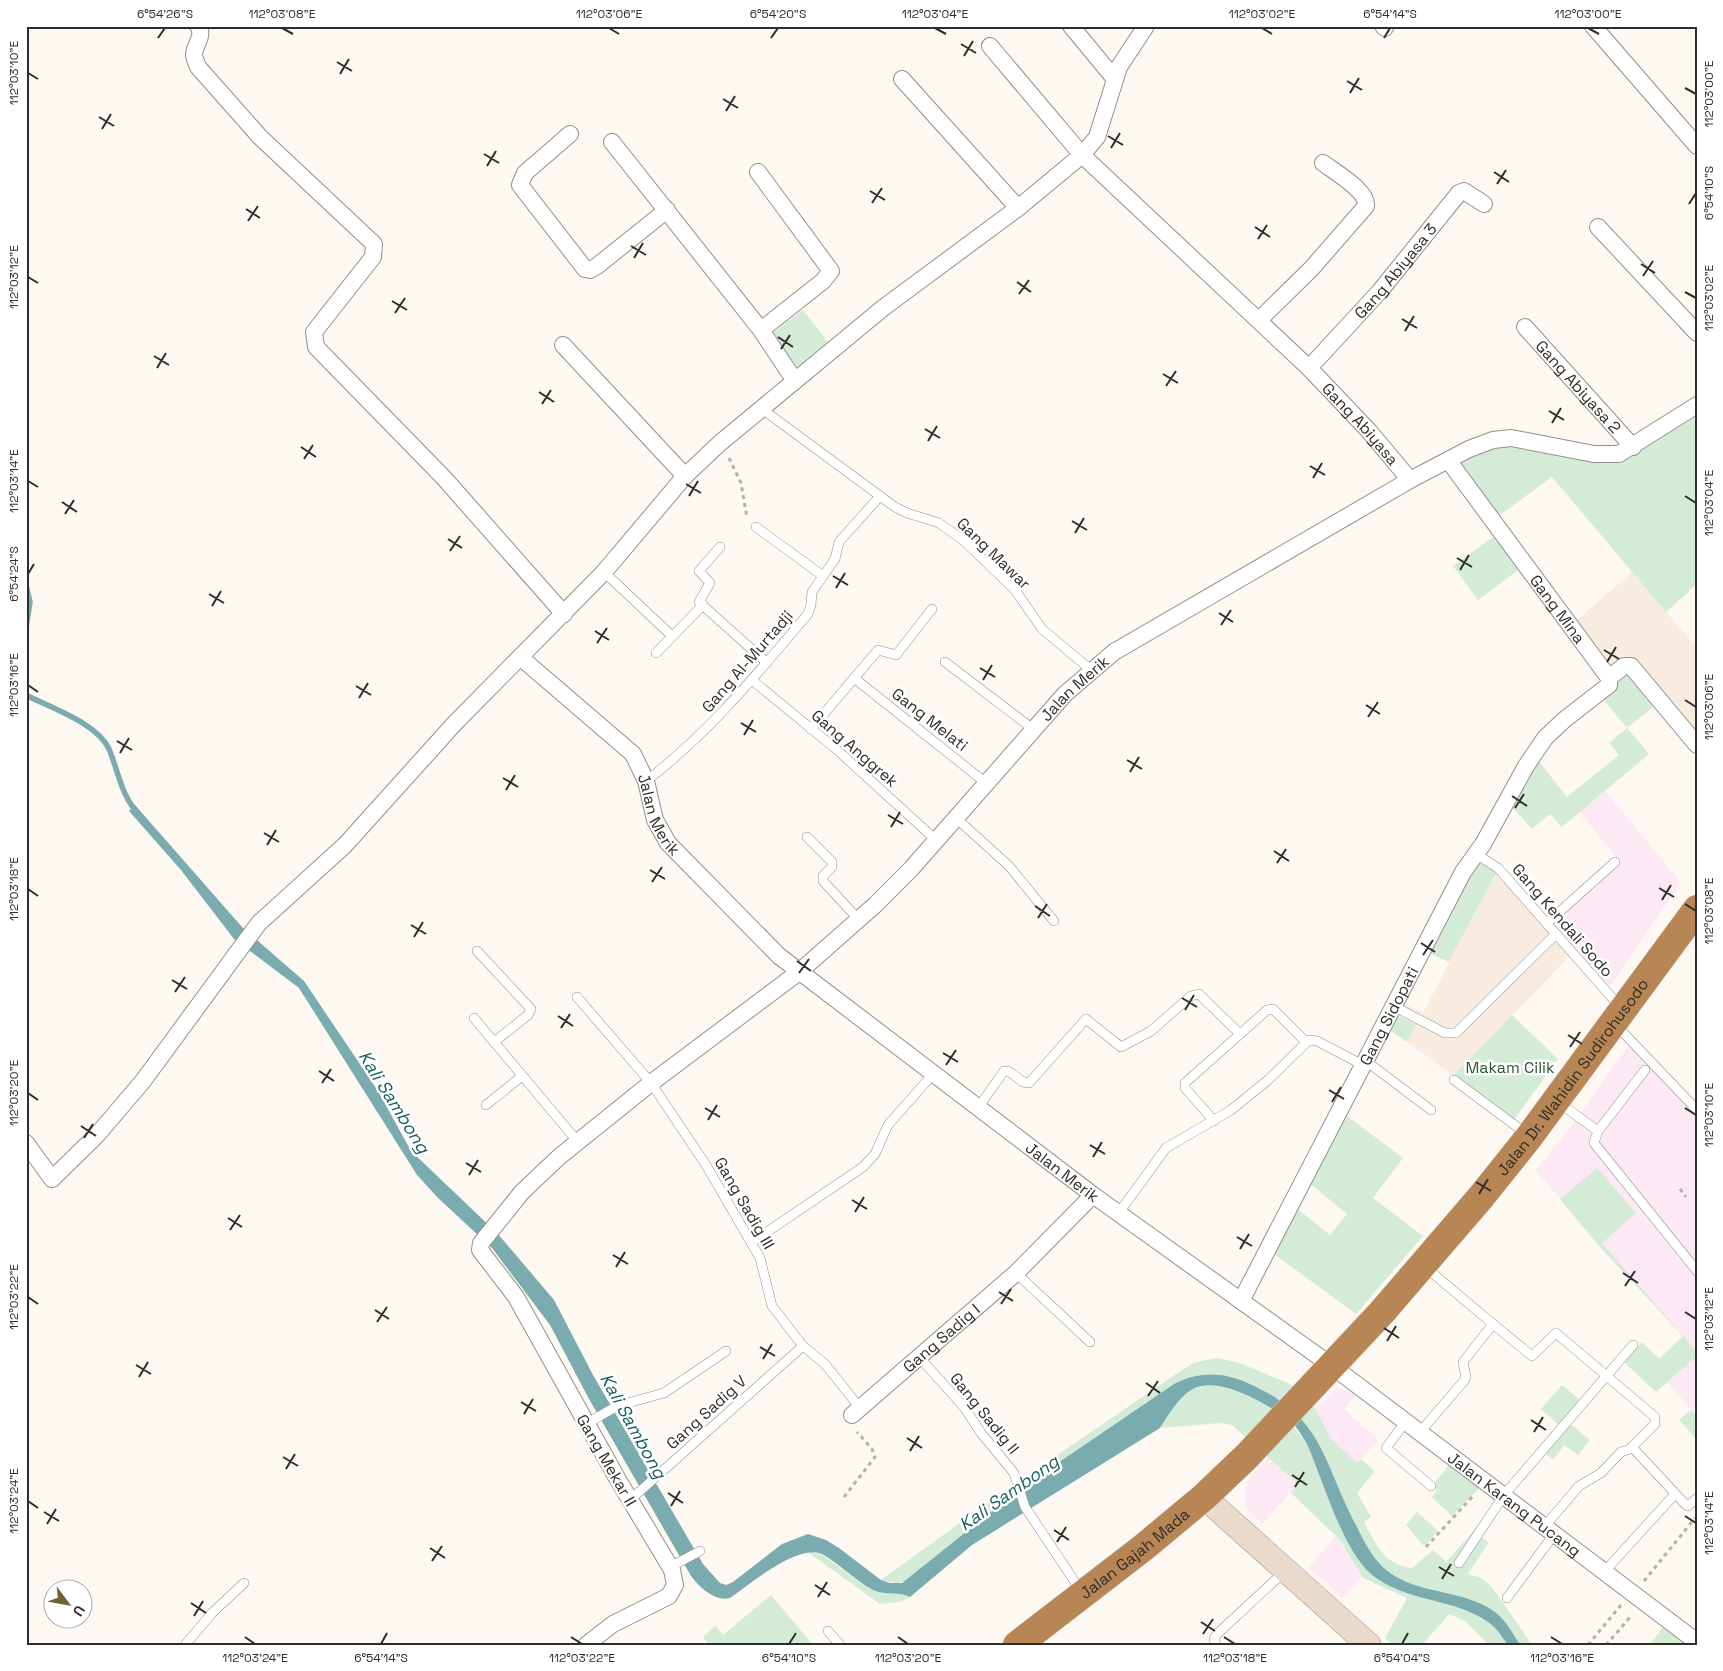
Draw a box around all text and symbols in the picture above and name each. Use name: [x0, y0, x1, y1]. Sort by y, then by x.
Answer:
text: 6°54'26"S: [137, 6, 193, 22]
text: 112°03'08"E: [249, 6, 316, 22]
text: 112°03'06"E: [576, 6, 643, 22]
text: 6°54'20"S: [750, 6, 806, 22]
text: 112°03'04"E: [902, 6, 968, 22]
text: 112°03'02"E: [1229, 6, 1296, 22]
text: 6°54'14"S: [1363, 6, 1417, 22]
text: 112°03'00"E: [1554, 6, 1622, 22]
text: 112°03'10"E: [6, 41, 22, 105]
text: 112°03'00"E: [1701, 60, 1717, 128]
text: 6°54'10"S: [1701, 166, 1717, 220]
street label: Gang Abiyasa 3: [1350, 219, 1442, 323]
text: 112°03'12"E: [6, 245, 22, 309]
text: 112°03'02"E: [1701, 264, 1717, 331]
street label: Gang Abiyasa 2: [1531, 336, 1626, 438]
street label: Gang Abiyasa: [1317, 378, 1403, 470]
text: 112°03'14"E: [6, 449, 22, 513]
text: 112°03'04"E: [1701, 470, 1717, 536]
street label: Gang Mawar: [952, 513, 1035, 594]
text: 6°54'24"S: [6, 546, 22, 602]
street label: Gang Mina: [1525, 570, 1590, 648]
street label: Gang Al-Murtadji: [697, 606, 798, 717]
street label: Jalan Merik: [1036, 651, 1114, 726]
text: 112°03'16"E: [6, 653, 22, 717]
text: 112°03'06"E: [1701, 673, 1717, 740]
street label: Gang Melati: [887, 683, 972, 756]
street label: Gang Anggrek: [807, 705, 903, 792]
street label: Jalan Merik: [633, 770, 685, 860]
text: 112°03'18"E: [6, 857, 22, 921]
street label: Gang Kendali Sodo: [1507, 859, 1618, 982]
text: 112°03'08"E: [1701, 877, 1717, 944]
street label: Gang Sidopati: [1355, 963, 1423, 1069]
street label: Jalan Dr. Wahidin Sudirohusodo: [1492, 974, 1653, 1180]
water label: Kali Sambong: [354, 1046, 436, 1159]
park label: Makam Cilik: [1465, 1057, 1555, 1078]
text: 112°03'20"E: [6, 1059, 22, 1126]
text: 112°03'10"E: [1701, 1083, 1717, 1147]
street label: Jalan Merik: [1021, 1137, 1103, 1207]
street label: Gang Sadig III: [710, 1153, 779, 1253]
text: 112°03'22"E: [6, 1264, 22, 1330]
text: 112°03'12"E: [1701, 1287, 1717, 1351]
street label: Gang Sadig I: [899, 1299, 984, 1377]
street label: Gang Sadig II: [945, 1368, 1024, 1458]
water label: Kali Sambong: [595, 1369, 673, 1484]
street label: Gang Sadig V: [662, 1371, 751, 1454]
street label: Gang Mekar II: [572, 1410, 641, 1510]
street label: Jalan Karang Pucang: [1443, 1447, 1585, 1562]
water label: Kali Sambong: [954, 1449, 1064, 1536]
text: 112°03'24"E: [6, 1468, 22, 1534]
text: 112°03'14"E: [1701, 1491, 1717, 1555]
street label: Jalan Gajah Mada: [1076, 1504, 1194, 1604]
north arrow: [42, 1578, 92, 1628]
text: U: [69, 1602, 89, 1620]
text: 112°03'24"E: [222, 1650, 288, 1666]
text: 6°54'14"S: [354, 1650, 408, 1666]
text: 112°03'22"E: [549, 1650, 615, 1666]
text: 6°54'10"S: [762, 1650, 816, 1666]
text: 112°03'20"E: [875, 1650, 942, 1666]
text: 112°03'18"E: [1203, 1650, 1267, 1666]
text: 6°54'04"S: [1374, 1650, 1430, 1666]
text: 112°03'16"E: [1530, 1650, 1594, 1666]

